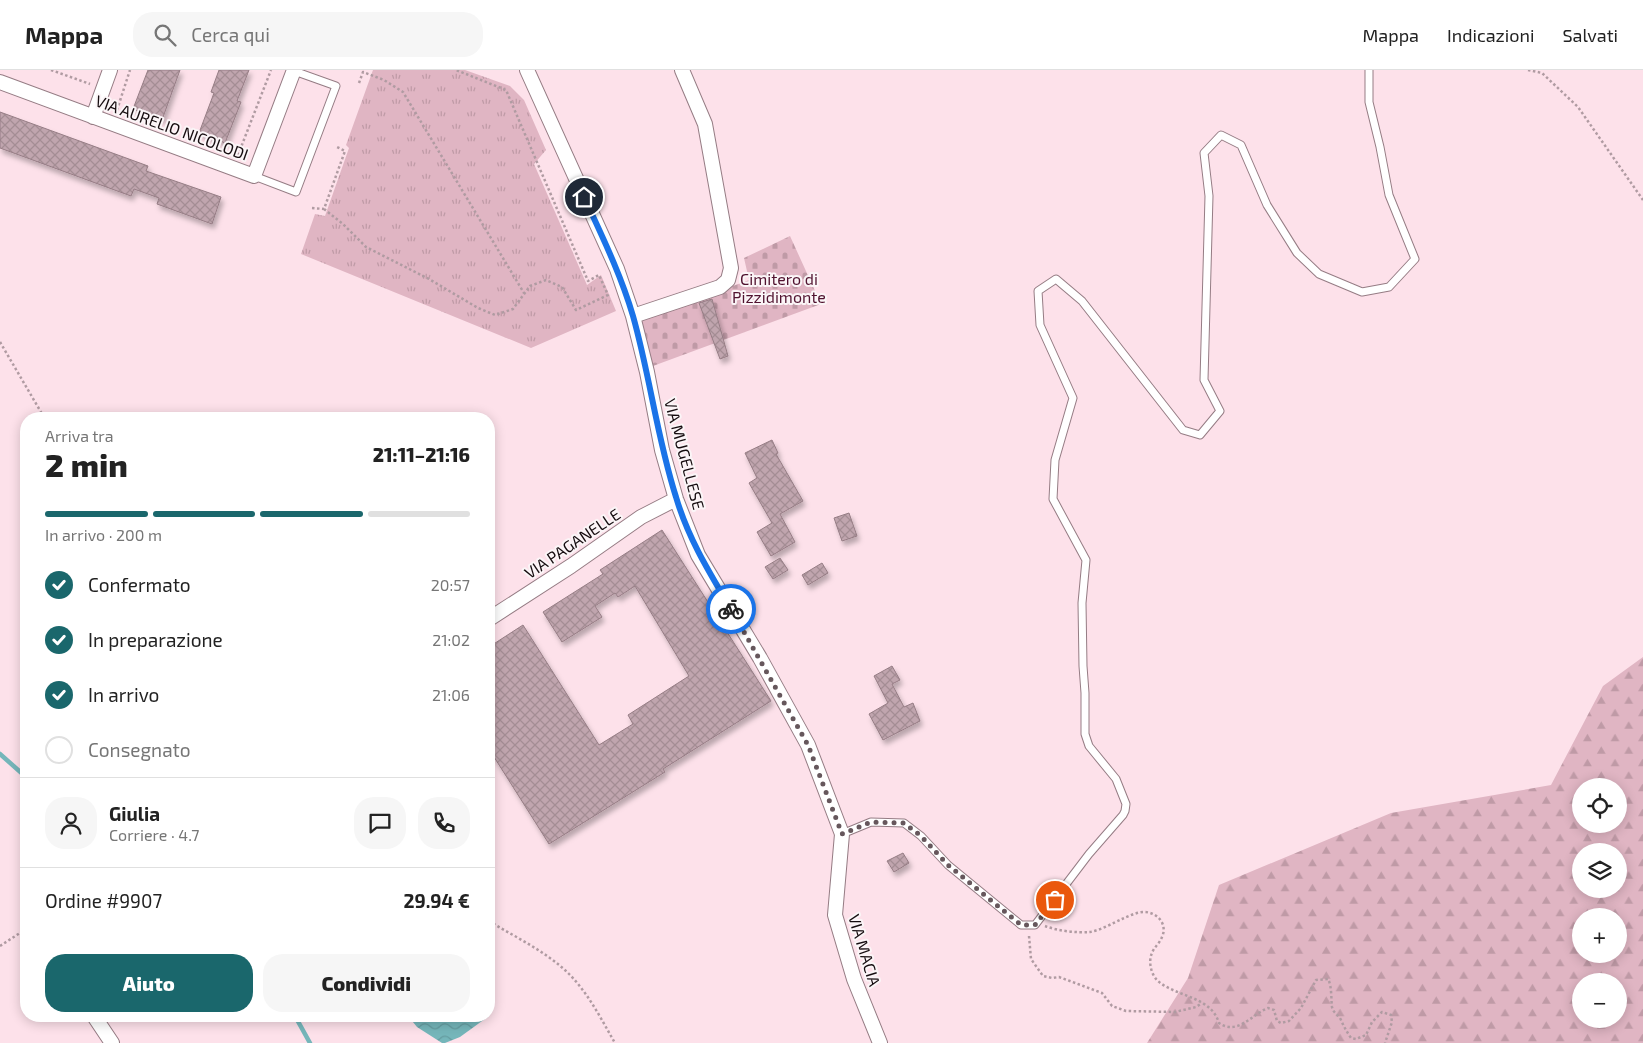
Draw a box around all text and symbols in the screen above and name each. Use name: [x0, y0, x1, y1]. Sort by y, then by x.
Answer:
search box: [133, 12, 483, 57]
text: Mappa: [25, 20, 103, 49]
icon: search: [151, 21, 179, 49]
text: Cerca qui: [191, 23, 270, 46]
text: Mappa: [1363, 24, 1419, 46]
text: Indicazioni: [1447, 24, 1534, 46]
text: Salvati: [1562, 24, 1618, 46]
street label: VIA AURELIO NICOLODI: [93, 90, 251, 164]
pin: [563, 176, 605, 218]
icon: home: [570, 183, 598, 211]
park label: Cimitero di Pizzidimonte: [732, 269, 826, 306]
street label: VIA MUGELLESE: [661, 396, 709, 512]
text: Arriva tra: [45, 426, 114, 445]
text: 21:11–21:16: [373, 443, 470, 466]
text: 2 min: [45, 445, 128, 483]
street label: VIA PAGANELLE: [520, 504, 624, 582]
text: In arrivo · 200 m: [45, 525, 162, 544]
icon: check: [45, 571, 73, 599]
text: Confermato: [88, 573, 191, 596]
text: 20:57: [431, 575, 470, 594]
courier: [706, 584, 756, 634]
icon: bike: [717, 595, 745, 623]
icon: check: [45, 626, 73, 654]
text: In preparazione: [88, 628, 223, 651]
text: 21:02: [432, 630, 470, 649]
icon: check: [45, 681, 73, 709]
text: In arrivo: [88, 683, 159, 706]
text: 21:06: [432, 685, 470, 704]
text: Consegnato: [88, 738, 191, 761]
map controls: [1572, 778, 1627, 1028]
button: locate: [1572, 778, 1627, 833]
button: person: [45, 797, 97, 849]
button: chat: [354, 797, 406, 849]
button: phone: [418, 797, 470, 849]
text: Giulia: [109, 802, 160, 825]
text: Corriere · 4.7: [109, 825, 199, 844]
button: layers: [1572, 843, 1627, 898]
pin: [1034, 879, 1076, 921]
icon: bag: [1041, 886, 1069, 914]
text: Ordine #9907: [45, 889, 162, 912]
text: 29.94 €: [403, 889, 470, 912]
button: +: [1572, 908, 1627, 963]
street label: VIA MACIA: [845, 912, 885, 988]
button: Aiuto: [45, 954, 253, 1012]
button: Condividi: [263, 954, 470, 1012]
button: −: [1572, 973, 1627, 1028]

